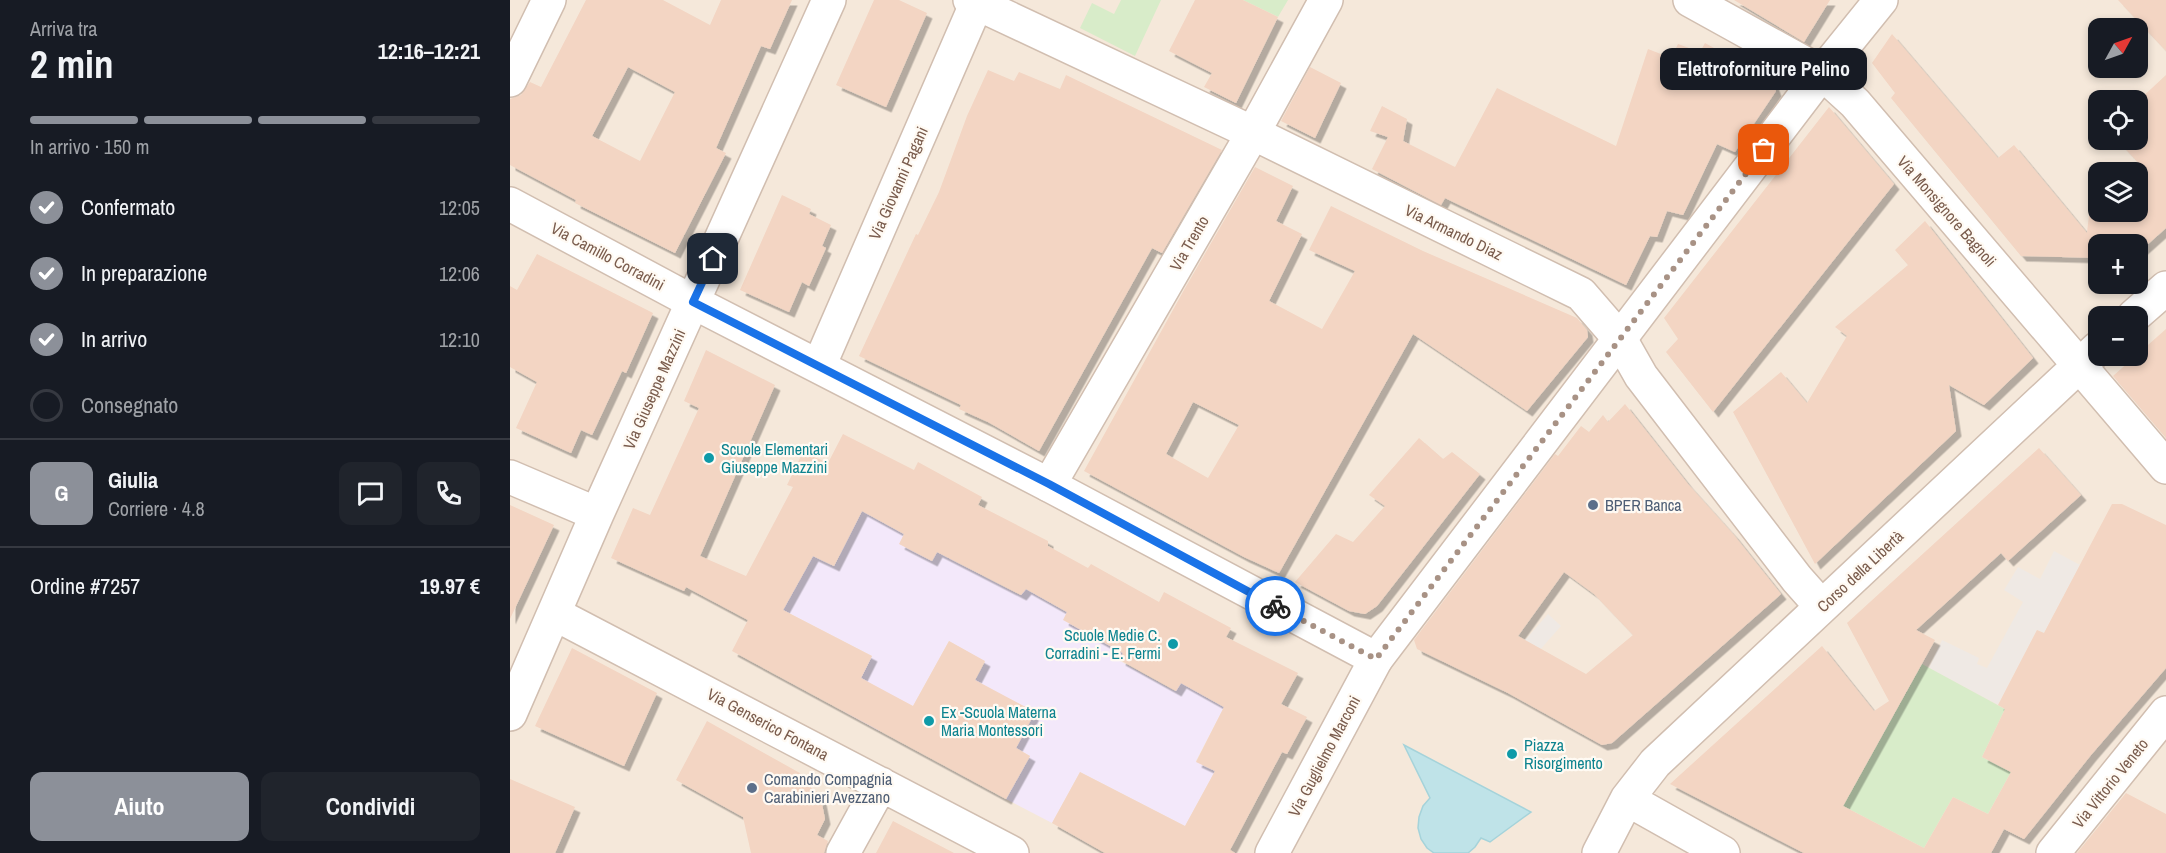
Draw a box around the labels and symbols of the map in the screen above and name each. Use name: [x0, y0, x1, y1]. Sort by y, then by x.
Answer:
north arrow: [2088, 18, 2148, 78]
callout: Elettroforniture Pelino: [1660, 48, 1868, 90]
street label: Via Giovanni Pagani: [863, 123, 933, 243]
pin: [1738, 124, 1789, 175]
street label: Via Monsignore Bagnoli: [1893, 151, 2001, 271]
street label: Via Armando Diaz: [1401, 199, 1507, 265]
street label: Via Trento: [1164, 211, 1214, 275]
street label: Via Camillo Corradini: [547, 217, 669, 295]
pin: [687, 233, 738, 284]
street label: Via Giuseppe Mazzini: [618, 325, 690, 453]
place label: Scuole Elementari Giuseppe Mazzini: [721, 438, 828, 478]
marker: Scuole Elementari Giuseppe Mazzini: [702, 451, 716, 465]
place label: BPER Banca: [1605, 494, 1682, 516]
marker: BPER Banca: [1586, 498, 1600, 512]
street label: Corso della Libertà: [1812, 525, 1909, 617]
courier: [1245, 576, 1305, 636]
place label: Scuole Medie C. Corradini - E. Fermi: [1045, 624, 1161, 664]
marker: Scuole Medie C. Corradini - E. Fermi: [1166, 637, 1180, 651]
street label: Via Genserico Fontana: [703, 683, 833, 766]
street label: Via Guglielmo Marconi: [1283, 692, 1365, 820]
place label: Ex -Scuola Materna Maria Montessori: [941, 701, 1057, 741]
marker: Ex -Scuola Materna Maria Montessori: [922, 714, 936, 728]
street label: Via Vittorio Veneto: [2067, 733, 2153, 833]
place label: Piazza Risorgimento: [1524, 734, 1603, 774]
marker: Piazza Risorgimento: [1505, 747, 1519, 761]
place label: Comando Compagnia Carabinieri Avezzano: [764, 768, 893, 808]
marker: Comando Compagnia Carabinieri Avezzano: [745, 781, 759, 795]

